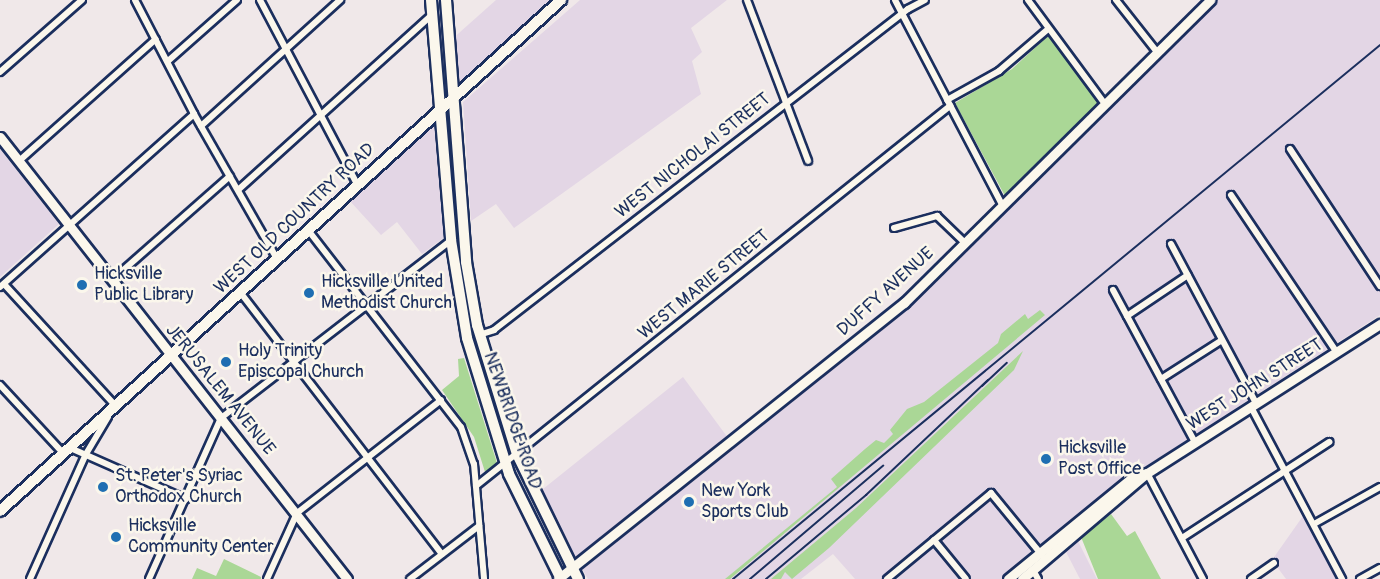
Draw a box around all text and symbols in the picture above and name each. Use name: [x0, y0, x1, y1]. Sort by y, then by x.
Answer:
street label: WEST NICHOLAI STREET: [611, 89, 775, 223]
street label: WEST OLD COUNTRY ROAD: [210, 139, 380, 299]
street label: WEST MARIE STREET: [634, 226, 774, 344]
street label: DUFFY AVENUE: [833, 243, 939, 341]
place label: Hicksville Public Library: [94, 264, 193, 306]
place label: Hicksville United Methodist Church: [321, 272, 452, 314]
marker: Hicksville Public Library: [75, 278, 89, 292]
marker: Hicksville United Methodist Church: [302, 286, 316, 300]
street label: JERUSALEM AVENUE: [161, 320, 279, 460]
street label: WEST JOHN STREET: [1183, 334, 1327, 436]
place label: Holy Trinity Episcopal Church: [238, 341, 364, 384]
street label: NEWBRIDGE ROAD: [478, 349, 546, 493]
marker: Holy Trinity Episcopal Church: [219, 355, 233, 369]
place label: Hicksville Post Office: [1058, 438, 1141, 480]
marker: Hicksville Post Office: [1039, 452, 1053, 466]
place label: St. Peter's Syriac Orthodox Church: [115, 466, 243, 508]
marker: St. Peter's Syriac Orthodox Church: [96, 480, 110, 494]
place label: New York Sports Club: [701, 481, 789, 524]
marker: New York Sports Club: [682, 495, 696, 509]
place label: Hicksville Community Center: [128, 516, 274, 558]
marker: Hicksville Community Center: [109, 530, 123, 544]

